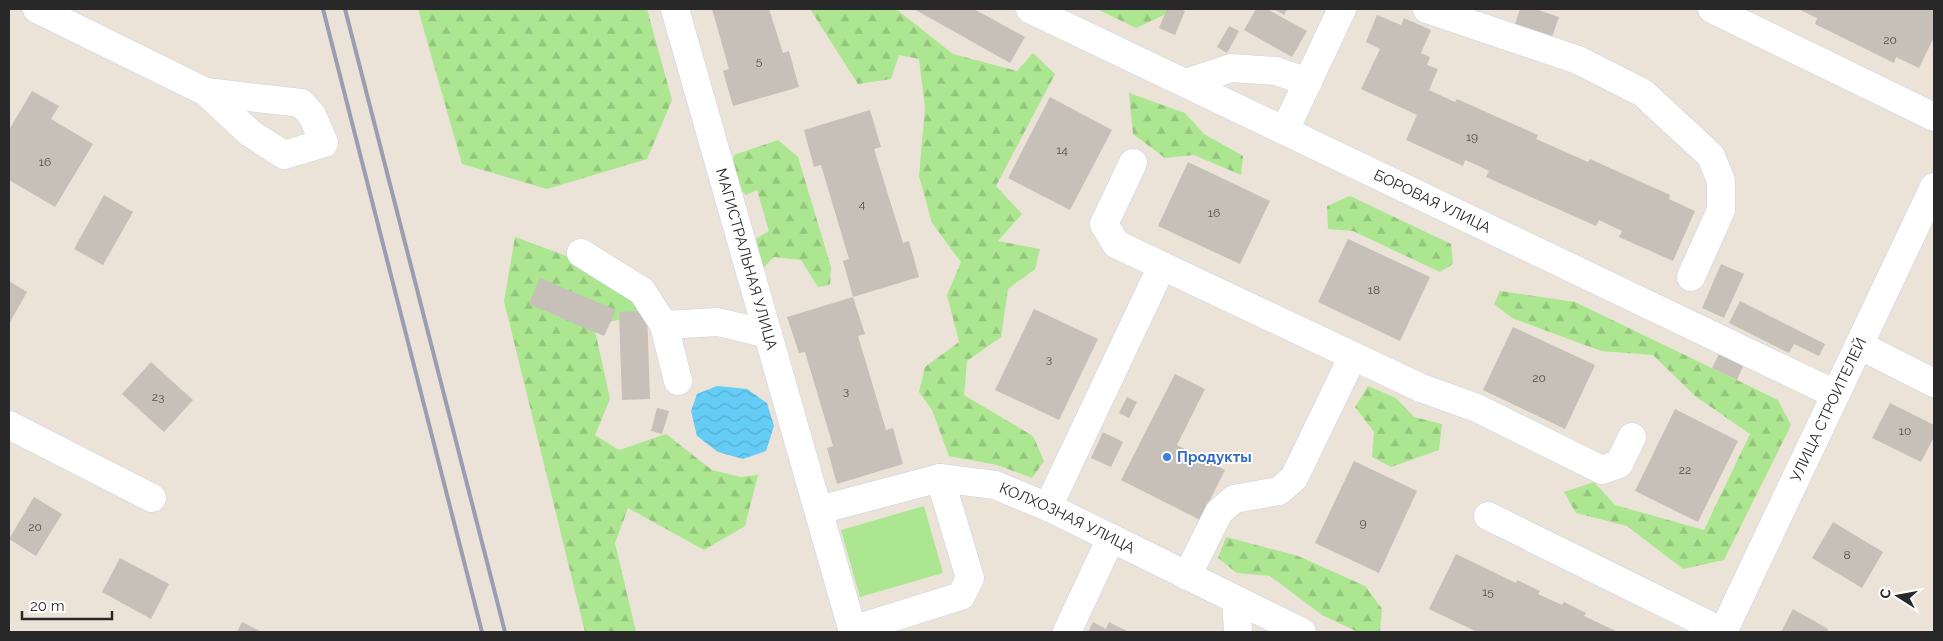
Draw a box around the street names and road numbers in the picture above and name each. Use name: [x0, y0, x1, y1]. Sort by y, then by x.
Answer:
street label: МАГИСТРАЛЬНАЯ УЛИЦА: [712, 166, 781, 352]
street label: БОРОВАЯ УЛИЦА: [1371, 166, 1494, 237]
street label: УЛИЦА СТРОИТЕЛЕЙ: [1787, 335, 1870, 485]
street label: КОЛХОЗНАЯ УЛИЦА: [997, 479, 1138, 557]

